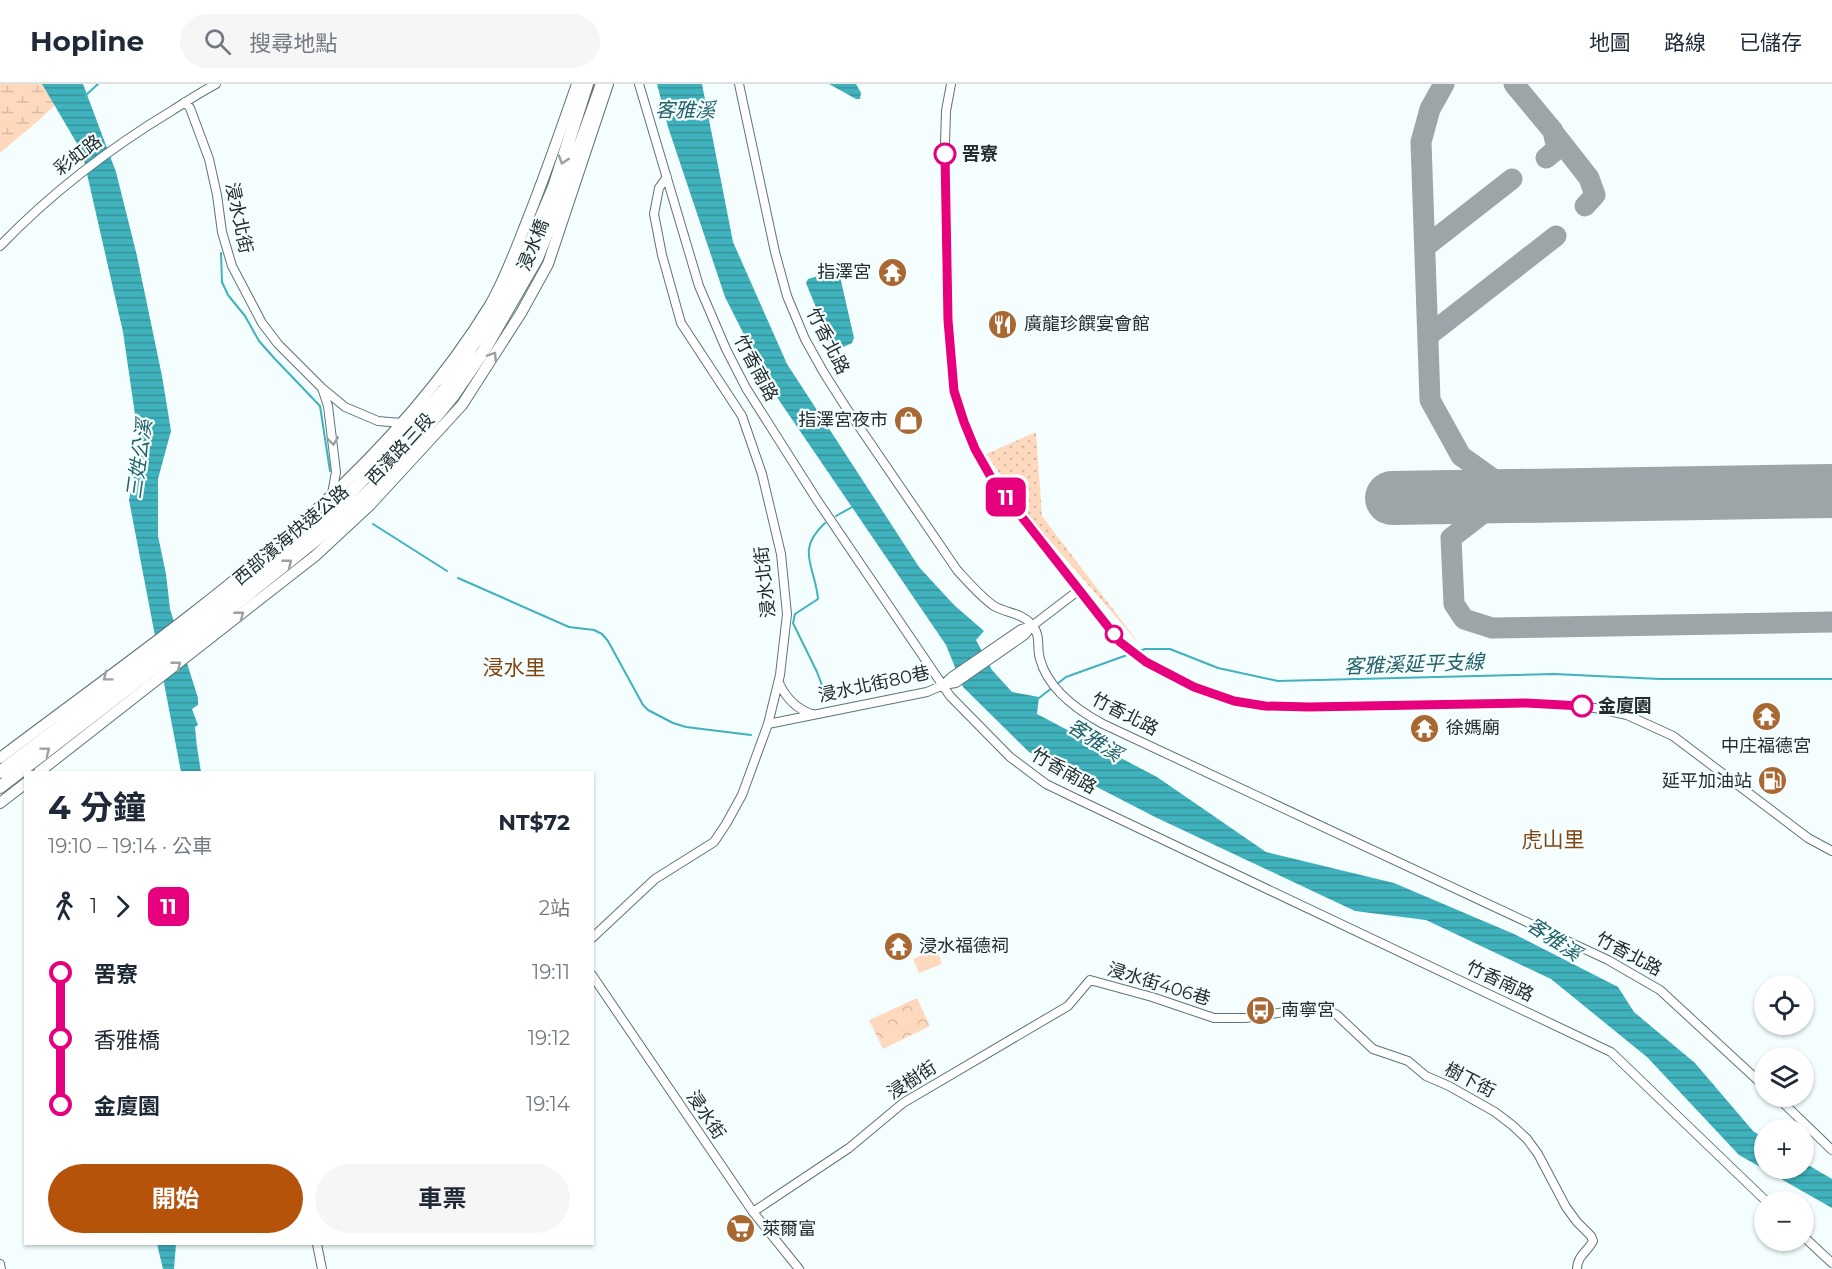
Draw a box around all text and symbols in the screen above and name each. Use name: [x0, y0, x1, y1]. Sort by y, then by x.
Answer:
search box: [180, 14, 600, 68]
text: Hopline: [30, 24, 144, 58]
icon: search: [201, 25, 234, 58]
text: 搜尋地點: [249, 30, 337, 57]
text: 地圖: [1589, 30, 1631, 55]
text: 路線: [1664, 30, 1706, 55]
text: 已儲存: [1739, 30, 1802, 55]
water label: 客雅溪: [655, 98, 718, 122]
street label: 彩虹路: [50, 130, 106, 180]
marker: 罟寮: [934, 143, 956, 165]
place label: 罟寮: [962, 143, 998, 165]
one-way arrow: [557, 154, 570, 165]
street label: 浸水北街: [221, 180, 257, 256]
street label: 浸水橋: [513, 216, 553, 274]
temple icon: 指澤宮: [876, 256, 908, 288]
place label: 指澤宮: [817, 261, 871, 283]
street label: 竹香北路: [802, 304, 854, 378]
restaurant icon: 廣龍珍饌宴會館: [987, 308, 1019, 340]
place label: 廣龍珍饌宴會館: [1024, 313, 1150, 335]
street label: 竹香南路: [729, 331, 783, 405]
one-way arrow: [486, 352, 498, 362]
shop icon: 指澤宮夜市: [893, 404, 925, 436]
street label: 西濱路三段: [361, 409, 439, 489]
place label: 指澤宮夜市: [798, 409, 888, 431]
water label: 三姓公溪: [122, 415, 157, 500]
one-way arrow: [326, 436, 338, 445]
line badge: 11: [979, 478, 1033, 516]
street label: 西部濱海快速公路: [229, 480, 353, 590]
text: 11: [998, 485, 1014, 510]
street label: 浸水北街: [750, 545, 780, 619]
one-way arrow: [281, 559, 292, 570]
one-way arrow: [233, 612, 244, 623]
unlabelled marker: [1105, 625, 1123, 643]
water label: 客雅溪延平支線: [1344, 649, 1486, 678]
district label: 浸水里: [483, 655, 546, 680]
one-way arrow: [170, 661, 181, 672]
street label: 浸水北街80巷: [816, 661, 932, 707]
one-way arrow: [103, 670, 114, 681]
street label: 竹香北路: [1088, 688, 1162, 740]
marker: 金廈園: [1571, 695, 1593, 717]
place label: 金廈園: [1598, 695, 1652, 717]
temple icon: 中庄福德宮: [1750, 701, 1782, 733]
temple icon: 徐媽廟: [1409, 712, 1441, 744]
water label: 客雅溪: [1063, 714, 1129, 768]
place label: 徐媽廟: [1446, 717, 1500, 739]
place label: 中庄福德宮: [1721, 735, 1811, 757]
street label: 竹香南路: [1027, 743, 1101, 799]
one-way arrow: [40, 747, 51, 758]
fuel station icon: 延平加油站: [1757, 765, 1789, 797]
place label: 延平加油站: [1662, 770, 1752, 792]
text: 4 分鐘: [48, 787, 146, 827]
text: NT$72: [498, 809, 570, 836]
district label: 虎山里: [1522, 827, 1585, 852]
text: 19:10 – 19:14 · 公車: [48, 834, 212, 858]
icon: walk: [48, 890, 81, 923]
icon: forward: [106, 890, 139, 923]
text: 1: [90, 894, 97, 918]
text: 11: [160, 894, 177, 919]
text: 2站: [539, 896, 570, 920]
water label: 客雅溪: [1522, 912, 1588, 967]
street label: 竹香北路: [1592, 927, 1666, 981]
temple icon: 浸水福德祠: [882, 930, 914, 962]
place label: 浸水福德祠: [919, 935, 1009, 957]
street label: 竹香南路: [1463, 956, 1537, 1006]
street label: 浸水街406巷: [1105, 958, 1213, 1010]
text: 19:11: [532, 960, 570, 984]
text: 罟寮: [94, 961, 138, 988]
map controls: [1754, 975, 1814, 1251]
button: locate: [1754, 975, 1814, 1035]
bus stop icon: 南寧宮: [1244, 994, 1276, 1026]
place label: 南寧宮: [1281, 999, 1335, 1021]
text: 19:12: [528, 1026, 570, 1050]
text: 香雅橋: [94, 1027, 160, 1054]
button: layers: [1754, 1047, 1814, 1107]
street label: 浸樹街: [883, 1056, 941, 1104]
street label: 樹下街: [1441, 1058, 1499, 1102]
street label: 浸水街: [682, 1086, 730, 1144]
text: 19:14: [526, 1092, 570, 1116]
text: 金廈園: [94, 1093, 160, 1120]
button: +: [1754, 1119, 1814, 1179]
button: 開始: [48, 1164, 303, 1233]
button: 車票: [315, 1164, 570, 1233]
button: −: [1754, 1191, 1814, 1251]
supermarket icon: 萊爾富: [725, 1213, 757, 1245]
place label: 萊爾富: [762, 1218, 816, 1240]

